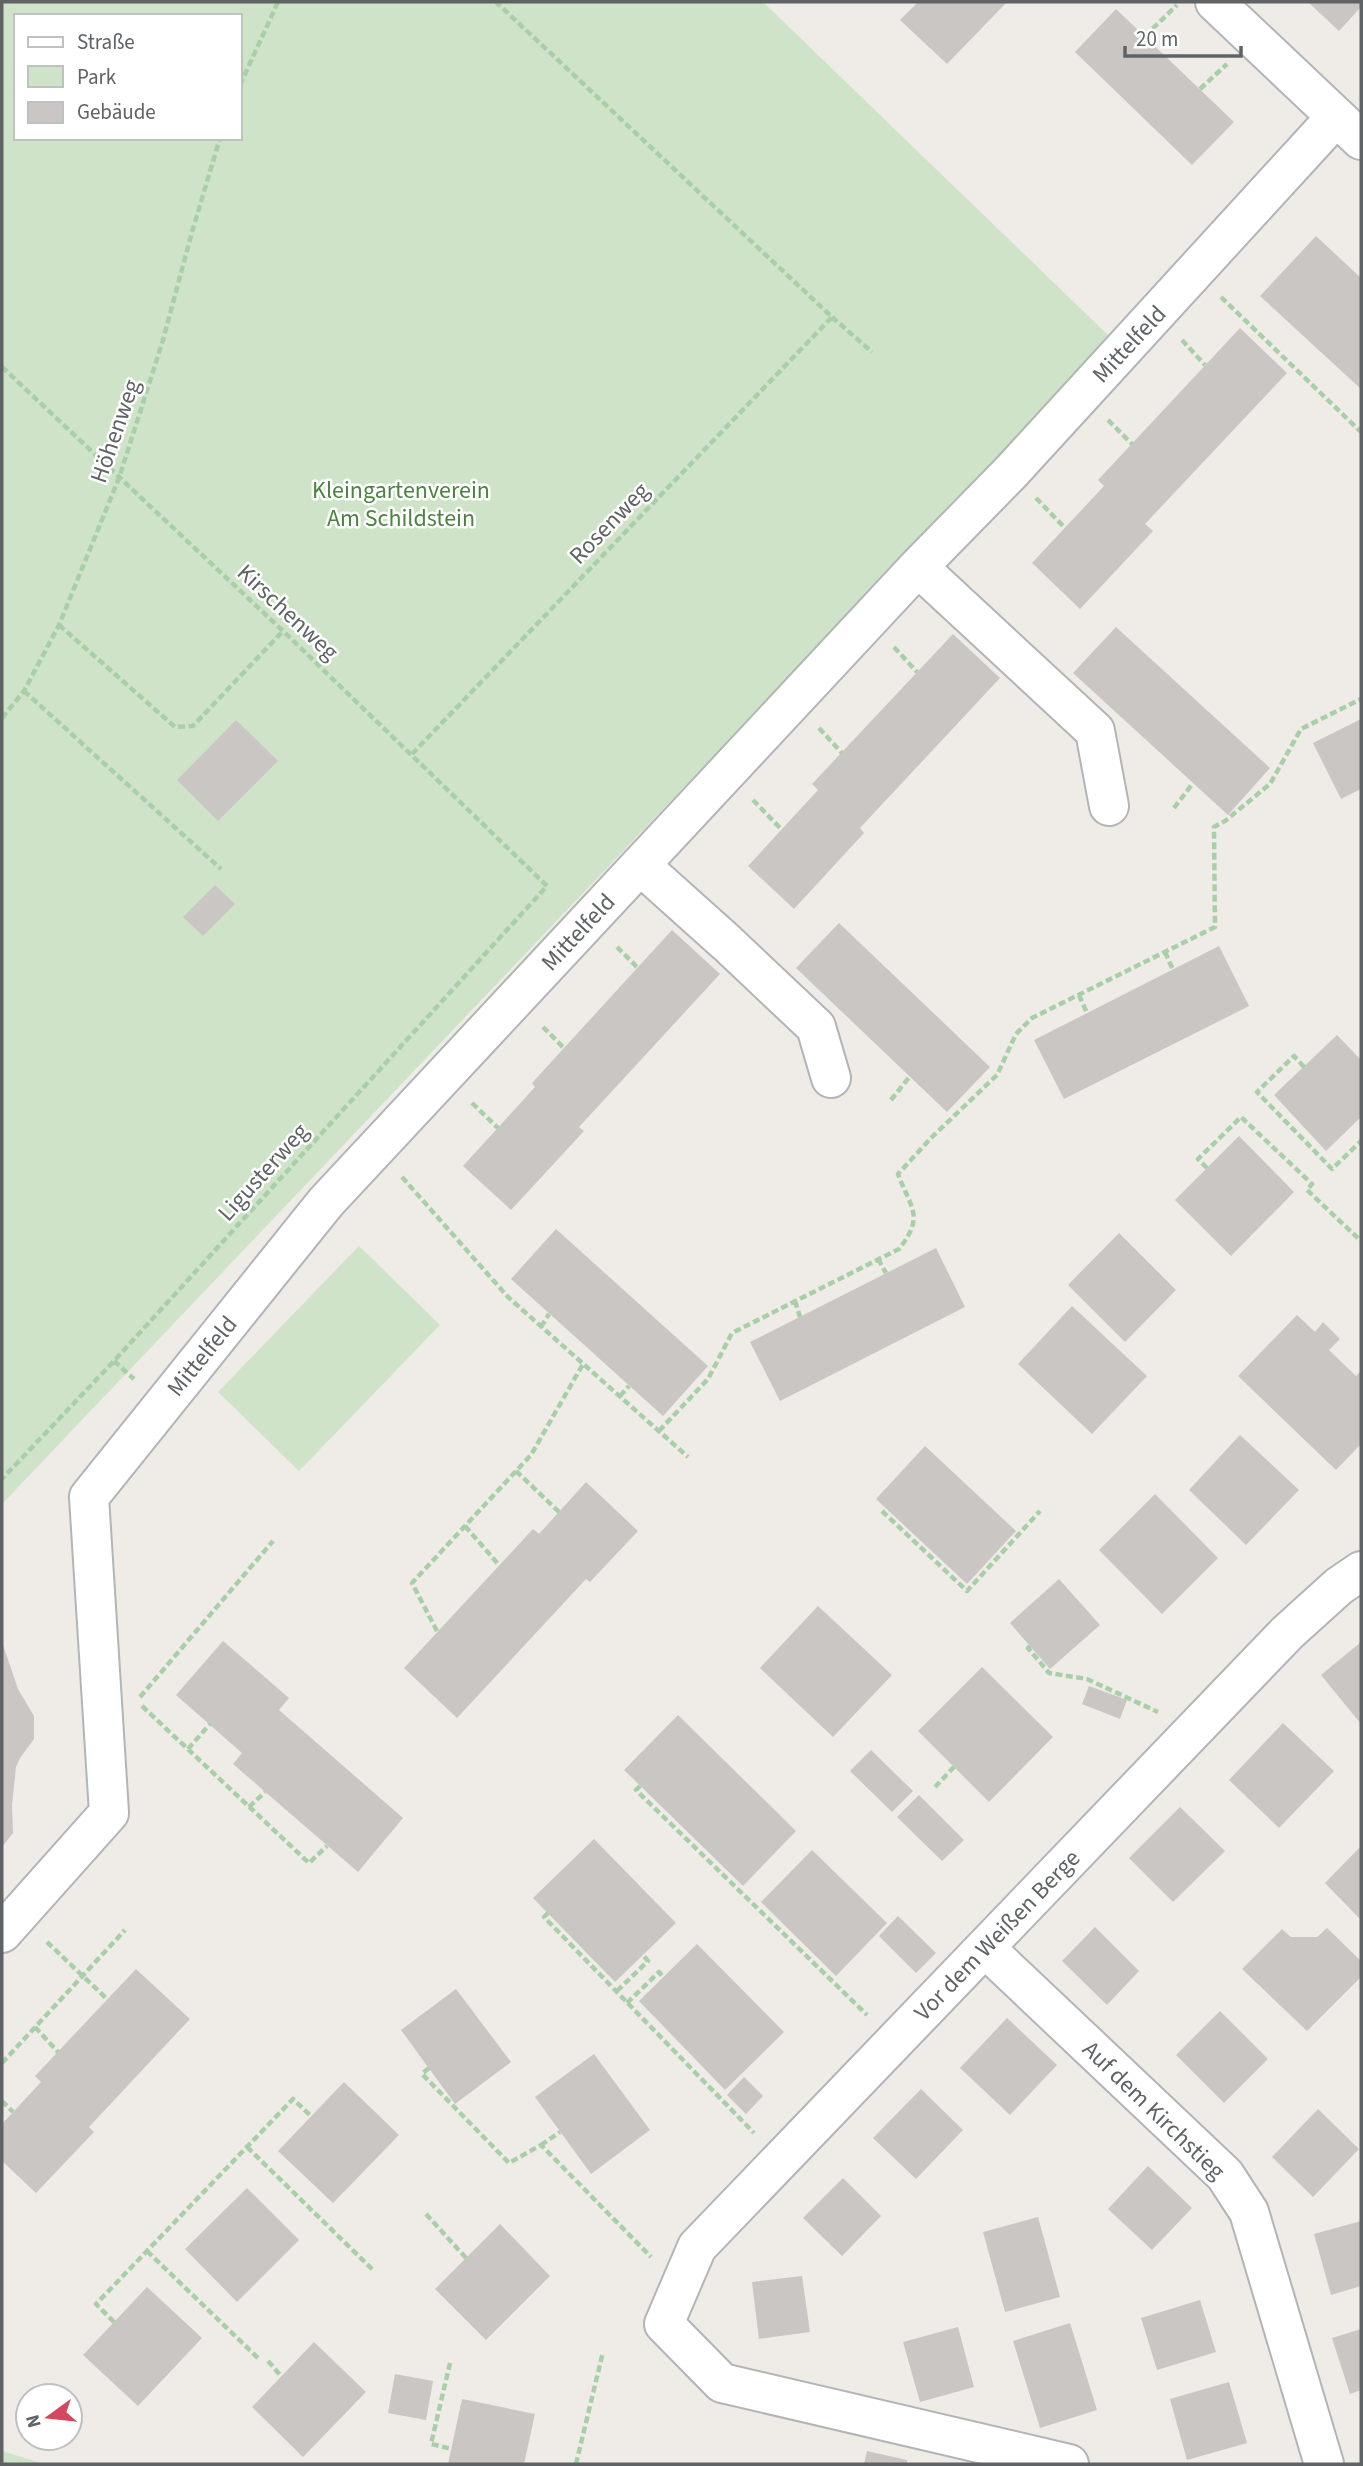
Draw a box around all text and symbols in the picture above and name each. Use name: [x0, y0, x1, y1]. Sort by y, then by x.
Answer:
legend: [14, 14, 242, 140]
scale bar: [1125, 14, 1240, 58]
text: 20 m: [1136, 24, 1178, 54]
text: Straße: [77, 27, 135, 57]
text: Park: [77, 62, 117, 92]
text: Gebäude: [77, 97, 156, 127]
street label: Mittelfeld: [1084, 298, 1175, 391]
street label: Höhenweg: [81, 375, 150, 488]
park label: Kleingartenverein Am Schildstein: [312, 473, 490, 536]
street label: Rosenweg: [561, 474, 658, 572]
street label: Kirschenweg: [229, 556, 346, 669]
street label: Mittelfeld: [533, 886, 624, 979]
street label: Ligusterweg: [210, 1115, 317, 1229]
street label: Mittelfeld: [159, 1308, 246, 1404]
street label: Vor dem Weißen Berge: [906, 1842, 1089, 2029]
street label: Auf dem Kirchstieg: [1074, 2033, 1233, 2188]
north arrow: [14, 2382, 84, 2452]
text: N: [19, 2411, 49, 2431]

